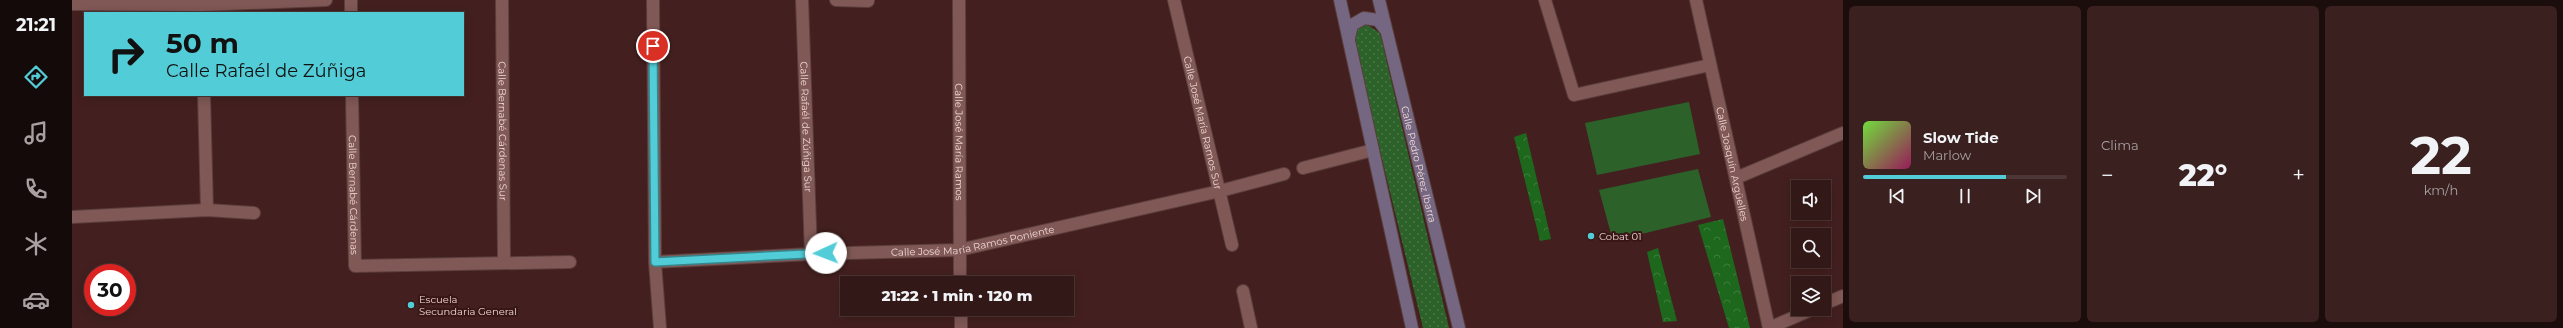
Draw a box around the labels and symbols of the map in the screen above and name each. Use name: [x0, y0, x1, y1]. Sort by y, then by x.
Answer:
pin: [636, 29, 670, 63]
street label: Calle José María Ramos Sur: [1181, 54, 1225, 191]
street label: Calle Bernabé Cárdenas Sur: [496, 61, 510, 201]
street label: Calle Rafaél de Zúñiga Sur: [798, 61, 815, 193]
street label: Calle José María Ramos: [953, 83, 966, 201]
street label: Calle Pedro Pérez Ibarra: [1399, 105, 1440, 224]
street label: Calle Joaquín Argüelles: [1713, 106, 1752, 223]
street label: Calle Bernabé Cárdenas: [346, 135, 361, 255]
street label: Calle José María Ramos Poniente: [891, 222, 1056, 258]
place label: Cobat 01: [1599, 230, 1642, 243]
marker: Cobat 01: [1586, 231, 1596, 241]
position arrow: [805, 232, 847, 274]
speed limit sign: 30: [84, 264, 136, 316]
place label: Escuela Secundaria General: [419, 293, 517, 318]
marker: Escuela Secundaria General: [406, 300, 416, 310]

